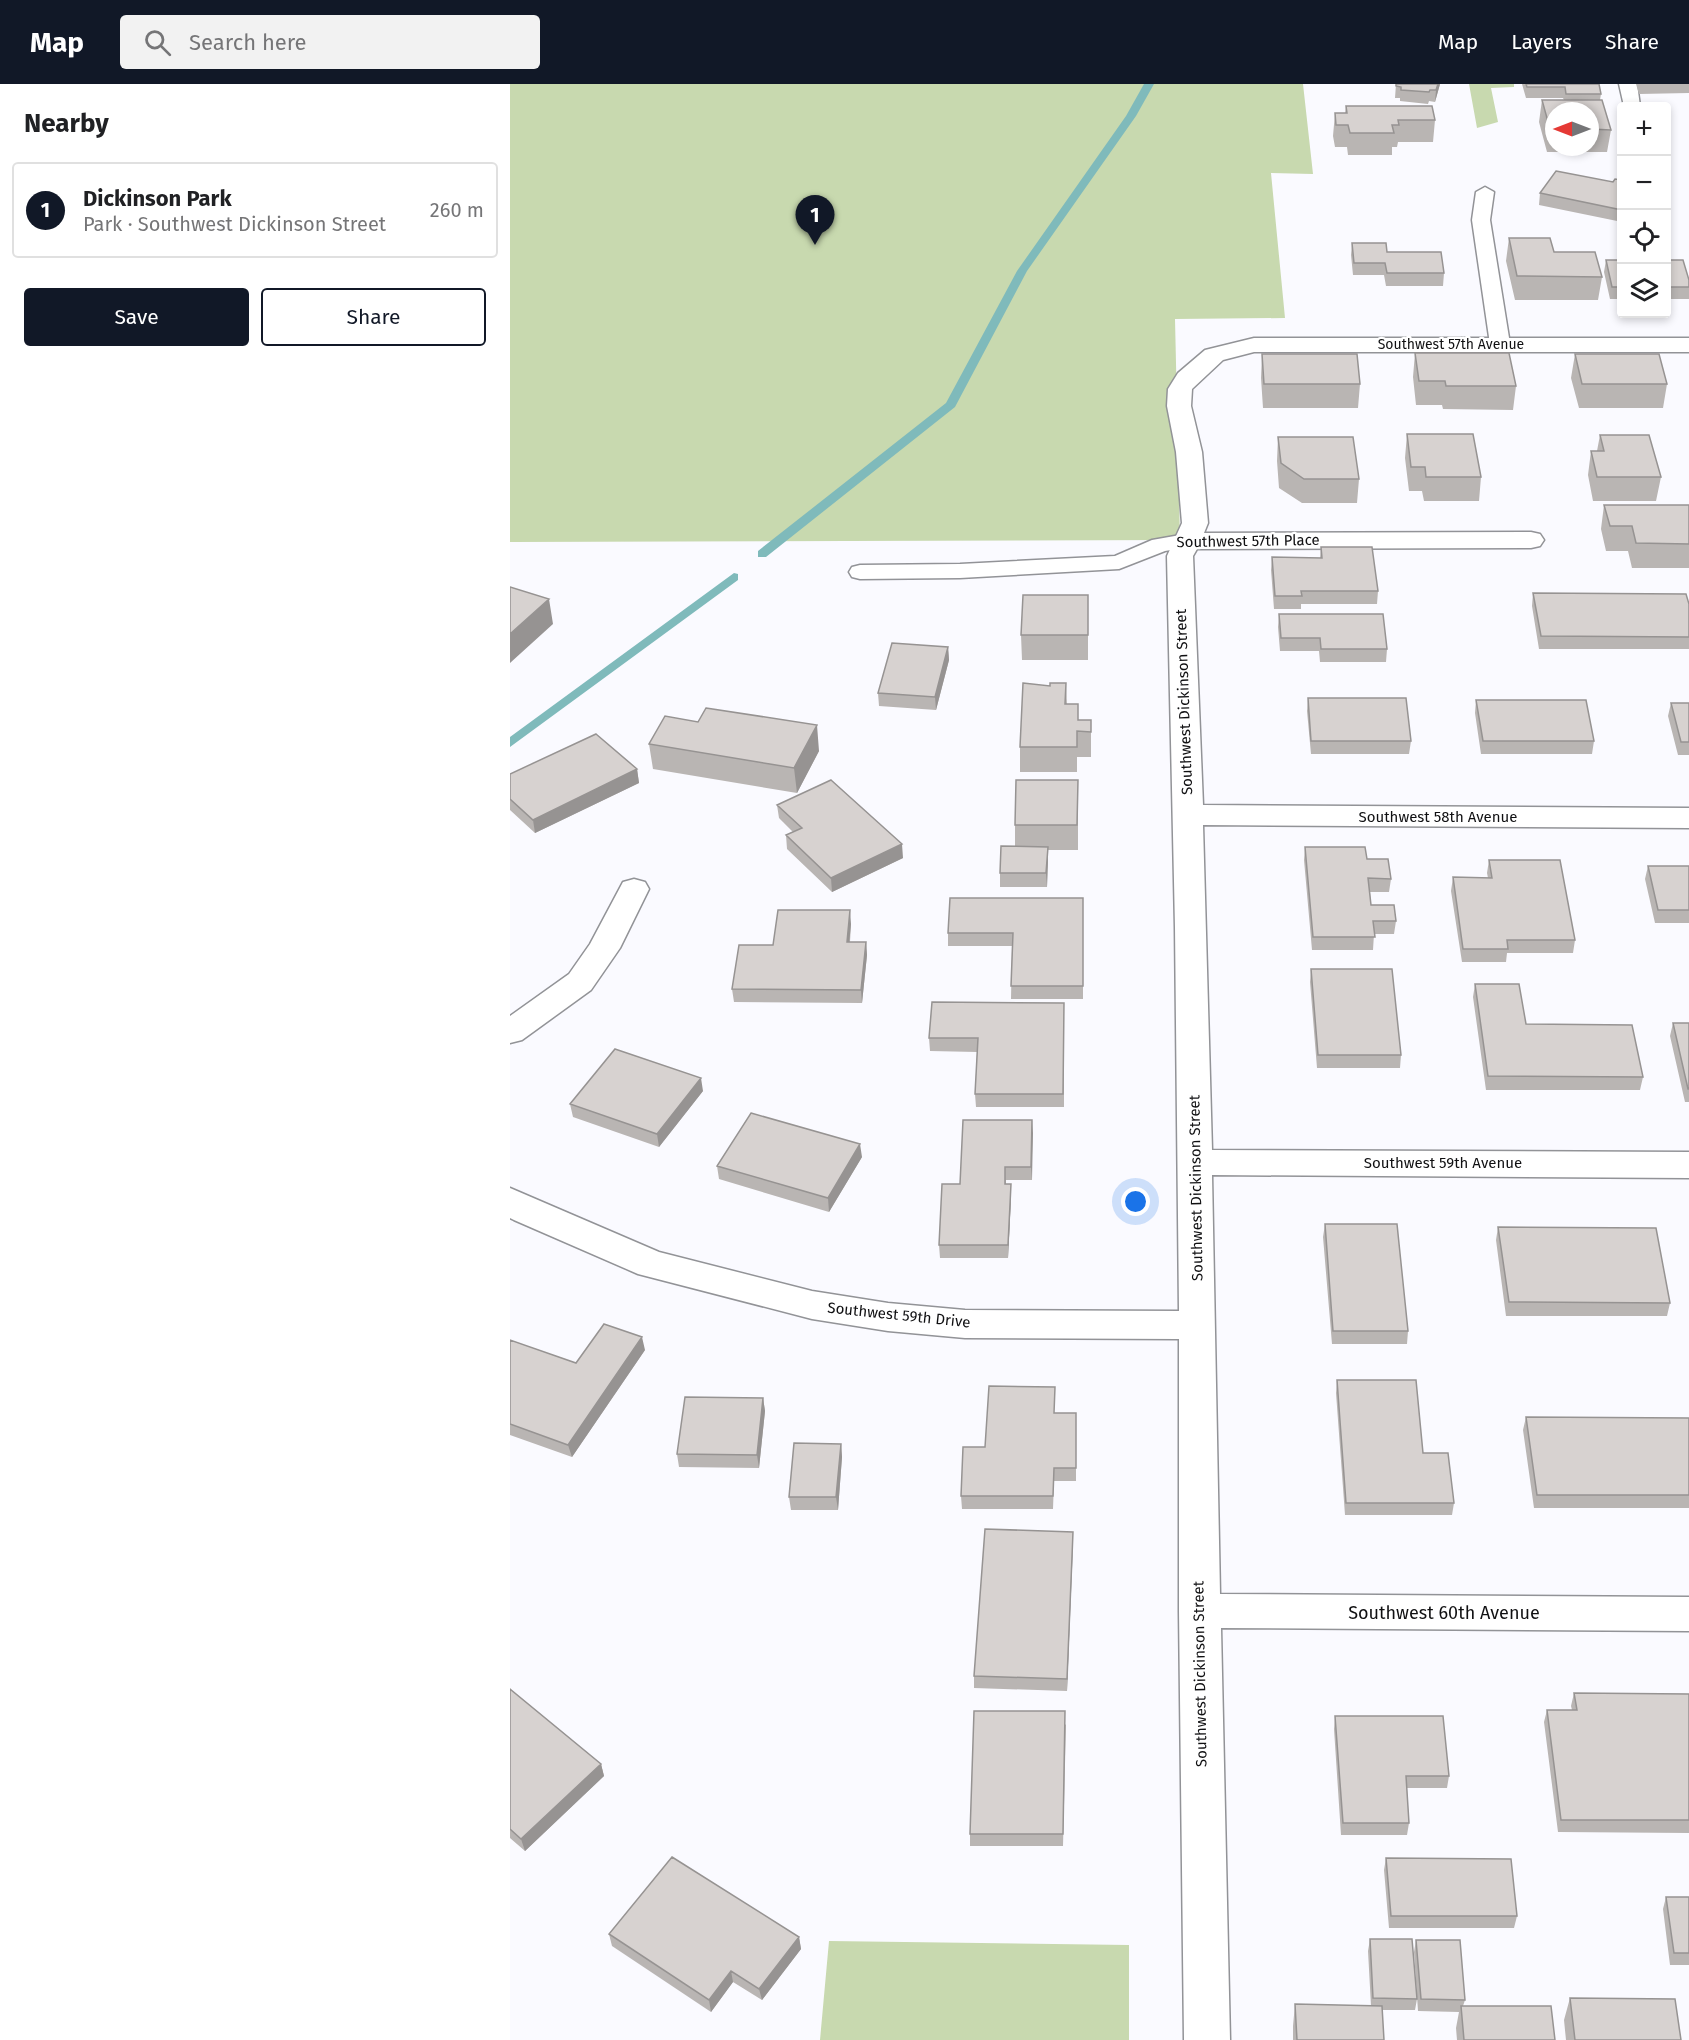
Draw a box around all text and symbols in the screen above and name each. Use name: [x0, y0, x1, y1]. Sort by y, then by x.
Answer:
search box: [120, 15, 540, 69]
text: Map: [30, 26, 84, 59]
icon: search: [141, 26, 174, 59]
text: Search here: [189, 29, 307, 56]
text: Map: [1438, 29, 1478, 55]
text: Layers: [1511, 29, 1572, 55]
text: Share: [1605, 29, 1659, 55]
north arrow: [1545, 102, 1599, 156]
map controls: [1617, 102, 1671, 318]
button: +: [1617, 102, 1671, 156]
text: Nearby: [24, 108, 109, 139]
button: −: [1617, 156, 1671, 210]
text: Dickinson Park: [83, 185, 232, 212]
pin: 1: [796, 196, 834, 245]
text: 1: [41, 198, 50, 222]
text: 260 m: [430, 198, 484, 222]
button: locate: [1617, 210, 1671, 264]
text: Park · Southwest Dickinson Street: [83, 212, 386, 236]
button: layers: [1617, 264, 1671, 318]
button: Save: [24, 288, 249, 346]
button: Share: [261, 288, 486, 346]
street label: Southwest 57th Avenue: [1378, 336, 1524, 353]
street label: Southwest 57th Place: [1176, 531, 1320, 551]
street label: Southwest Dickinson Street: [1172, 608, 1196, 795]
street label: Southwest 58th Avenue: [1359, 808, 1517, 826]
street label: Southwest Dickinson Street: [1185, 1094, 1207, 1281]
street label: Southwest 59th Avenue: [1364, 1154, 1522, 1172]
your location: [1121, 1187, 1150, 1216]
street label: Southwest 59th Drive: [827, 1299, 971, 1331]
street label: Southwest Dickinson Street: [1189, 1580, 1211, 1767]
street label: Southwest 60th Avenue: [1348, 1602, 1540, 1624]

